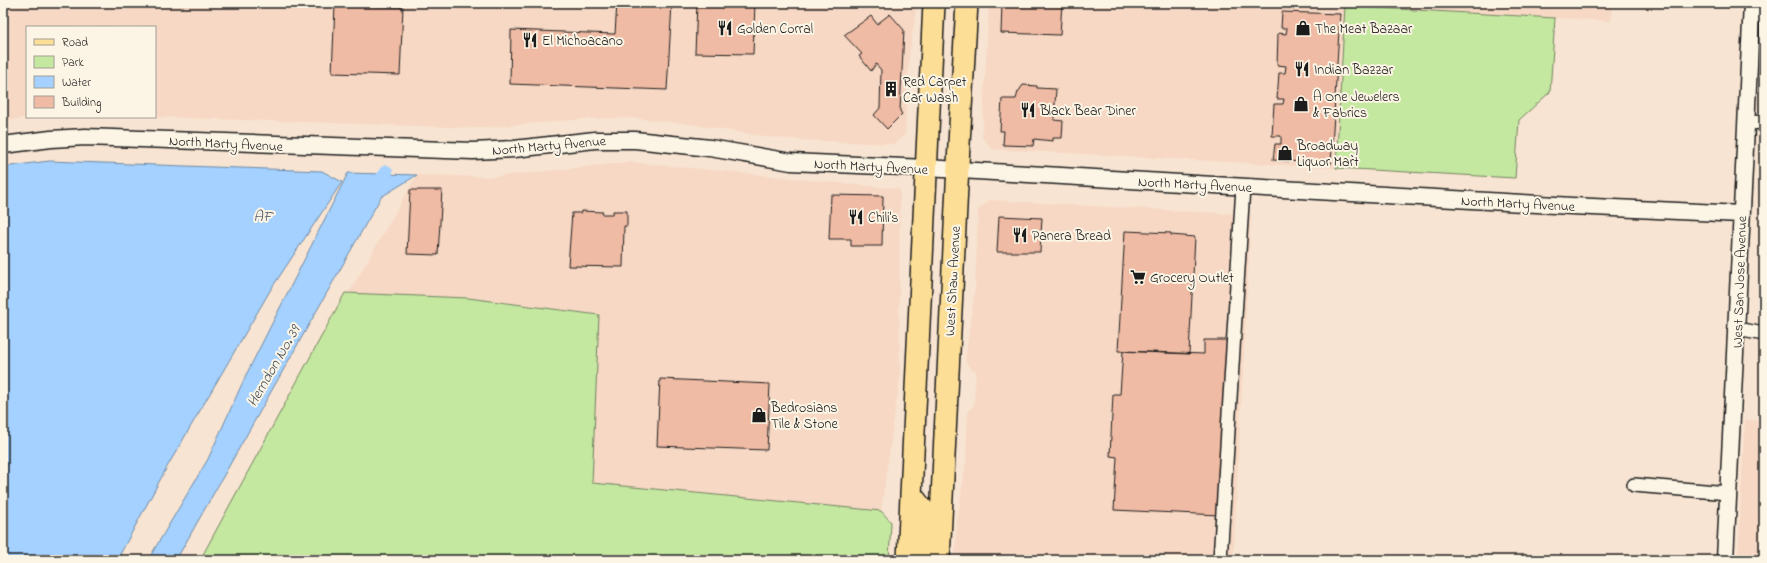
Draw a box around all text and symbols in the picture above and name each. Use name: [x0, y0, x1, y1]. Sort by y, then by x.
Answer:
restaurant icon: Golden Corral: [716, 19, 734, 37]
place label: Golden Corral: [737, 19, 813, 40]
shop icon: The Meat Bazaar: [1294, 19, 1312, 37]
place label: The Meat Bazaar: [1315, 19, 1413, 40]
legend: [26, 26, 156, 118]
restaurant icon: El Michoacano: [521, 31, 539, 49]
place label: El Michoacano: [542, 31, 623, 52]
text: Road: [62, 34, 88, 52]
text: Park: [62, 54, 84, 72]
restaurant icon: Indian Bazzar: [1293, 60, 1311, 78]
place label: Indian Bazzar: [1314, 60, 1394, 81]
place label: Red Carpet Car Wash: [903, 72, 967, 109]
text: Water: [62, 74, 91, 92]
building icon: Red Carpet Car Wash: [882, 80, 900, 98]
place label: A One Jewelers & Fabrics: [1313, 87, 1400, 124]
text: Building: [61, 94, 101, 113]
shop icon: A One Jewelers & Fabrics: [1292, 95, 1310, 113]
restaurant icon: Black Bear Diner: [1019, 101, 1037, 119]
place label: Black Bear Diner: [1039, 101, 1136, 122]
street label: North Marty Avenue: [168, 131, 284, 159]
street label: North Marty Avenue: [491, 131, 608, 163]
place label: Broadway Liquor Mart: [1296, 136, 1359, 173]
shop icon: Broadway Liquor Mart: [1276, 144, 1294, 162]
street label: North Marty Avenue: [813, 154, 929, 182]
street label: North Marty Avenue: [1137, 172, 1253, 200]
street label: North Marty Avenue: [1460, 191, 1576, 219]
water label: AF: [254, 206, 275, 228]
restaurant icon: Chili's: [847, 208, 865, 226]
place label: Chili's: [868, 208, 898, 229]
street label: West San Jose Avenue: [1728, 215, 1753, 349]
street label: West Shaw Avenue: [940, 225, 967, 337]
restaurant icon: Panera Bread: [1011, 226, 1029, 244]
place label: Panera Bread: [1032, 226, 1111, 247]
supermarket icon: Grocery Outlet: [1129, 268, 1147, 286]
place label: Grocery Outlet: [1150, 268, 1234, 290]
water label: Herndon No. 39: [242, 320, 307, 411]
place label: Bedrosians Tile & Stone: [770, 398, 838, 435]
shop icon: Bedrosians Tile & Stone: [750, 406, 768, 424]

